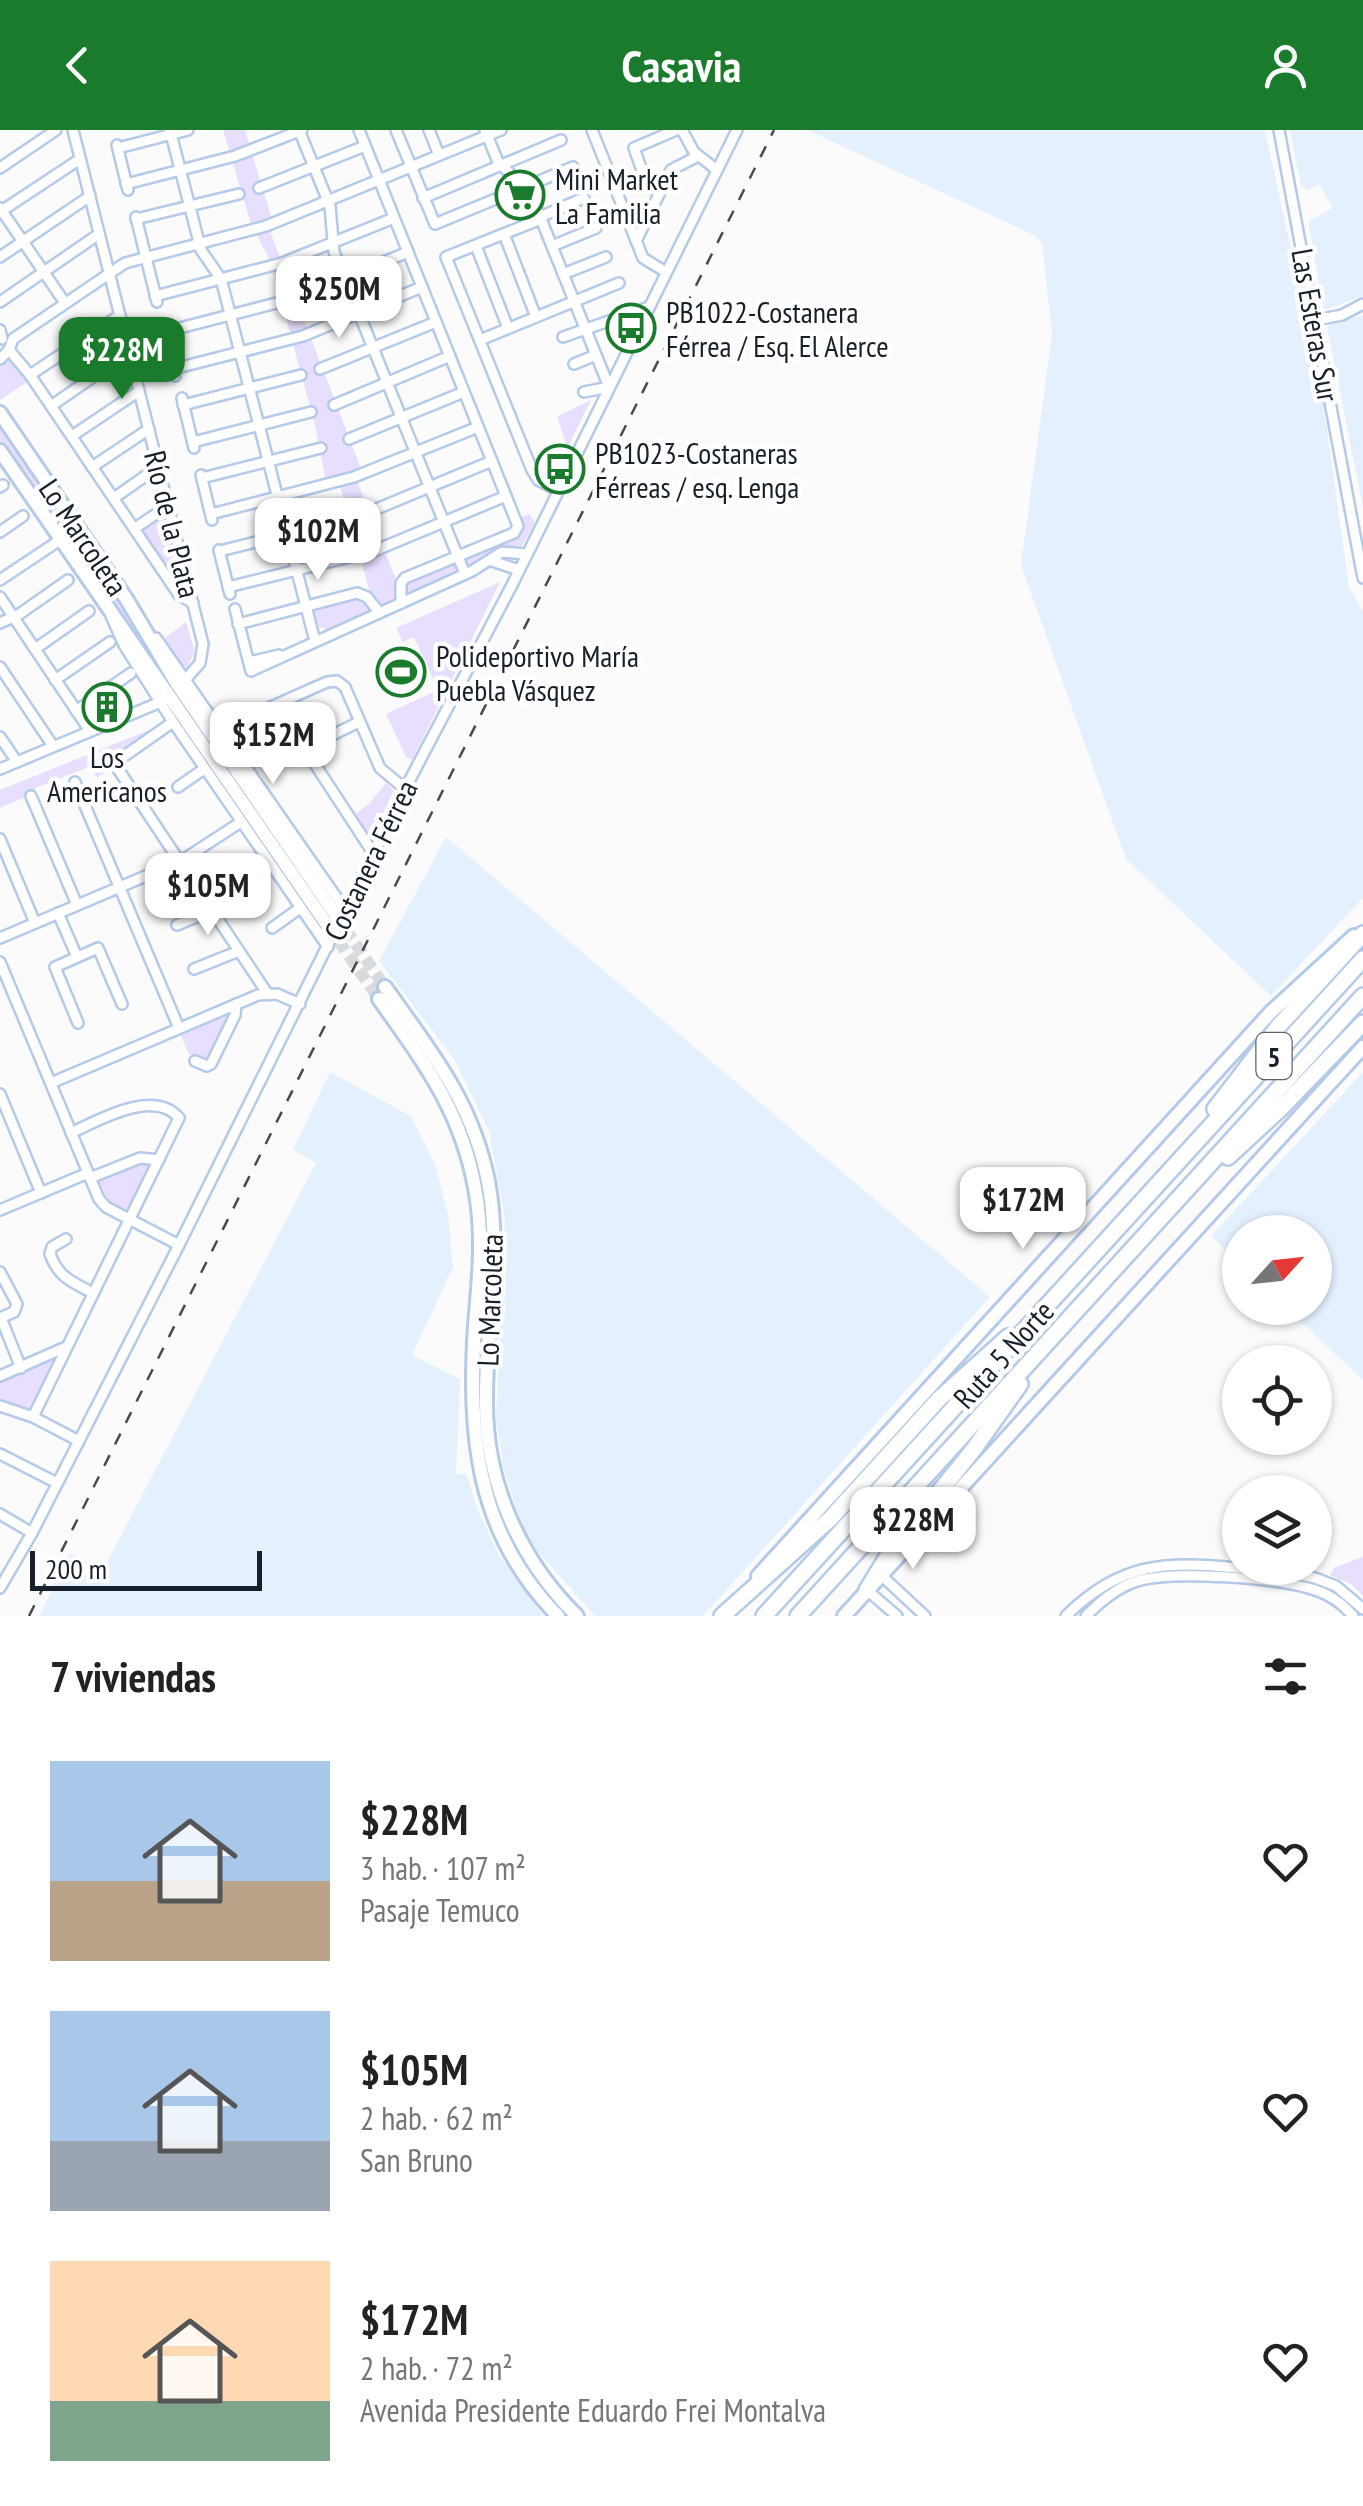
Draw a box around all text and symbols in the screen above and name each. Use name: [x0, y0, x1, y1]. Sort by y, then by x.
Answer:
text: Casavia: [622, 36, 741, 94]
icon: back: [50, 38, 105, 93]
icon: person: [1258, 38, 1313, 93]
place label: Mini Market La Familia: [555, 159, 679, 232]
supermarket icon: Mini Market La Familia: [494, 169, 546, 221]
street label: Las Esteras Sur: [1283, 245, 1349, 405]
pin: $250M: [269, 256, 409, 341]
text: $250M: [298, 267, 380, 309]
place label: PB1022-Costanera Férrea / Esq. El Alerce: [666, 292, 889, 365]
bus stop icon: PB1022-Costanera Férrea / Esq. El Alerce: [605, 302, 657, 354]
pin: $228M: [52, 317, 192, 402]
text: $228M: [81, 328, 163, 370]
place label: PB1023-Costaneras Férreas / esq. Lenga: [595, 433, 799, 506]
bus stop icon: PB1023-Costaneras Férreas / esq. Lenga: [534, 443, 586, 495]
street label: Río de la Plata: [136, 446, 210, 602]
street label: Lo Marcoleta: [31, 471, 137, 603]
pin: $102M: [248, 498, 388, 583]
text: $102M: [277, 509, 359, 551]
place label: Polideportivo María Puebla Vásquez: [436, 636, 639, 709]
sports icon: Polideportivo María Puebla Vásquez: [375, 646, 427, 698]
building icon: Los Americanos: [81, 681, 133, 733]
pin: $152M: [203, 702, 343, 787]
text: $152M: [232, 713, 314, 755]
place label: Los Americanos: [47, 737, 167, 810]
street label: Costanera Férrea: [314, 773, 426, 947]
pin: $105M: [138, 853, 278, 938]
text: $105M: [167, 864, 249, 906]
road number: 5: [1256, 1033, 1292, 1079]
pin: $172M: [953, 1167, 1093, 1252]
text: $172M: [982, 1178, 1064, 1220]
north arrow: [1222, 1215, 1332, 1325]
map controls: [1222, 1215, 1332, 1585]
street label: Lo Marcoleta: [467, 1233, 511, 1367]
street label: Ruta 5 Norte: [944, 1292, 1062, 1416]
button: locate: [1222, 1345, 1332, 1455]
button: layers: [1222, 1475, 1332, 1585]
pin: $228M: [843, 1487, 983, 1572]
text: $228M: [872, 1498, 954, 1540]
scale bar: [30, 1546, 262, 1590]
text: 200 m: [45, 1550, 107, 1587]
text: 7 viviendas: [50, 1649, 216, 1704]
icon: filters: [1258, 1649, 1313, 1704]
text: $228M: [360, 1792, 468, 1847]
icon: home: [130, 1801, 250, 1921]
icon: heart: [1258, 1834, 1313, 1889]
text: 3 hab. · 107 m²: [360, 1847, 526, 1889]
text: Pasaje Temuco: [360, 1889, 520, 1931]
text: $105M: [360, 2042, 468, 2097]
icon: home: [130, 2051, 250, 2171]
icon: heart: [1258, 2084, 1313, 2139]
text: 2 hab. · 62 m²: [360, 2097, 513, 2139]
text: San Bruno: [360, 2139, 473, 2181]
text: $172M: [360, 2292, 468, 2347]
icon: home: [130, 2301, 250, 2421]
icon: heart: [1258, 2334, 1313, 2389]
text: 2 hab. · 72 m²: [360, 2347, 513, 2389]
text: Avenida Presidente Eduardo Frei Montalva: [360, 2389, 826, 2431]

